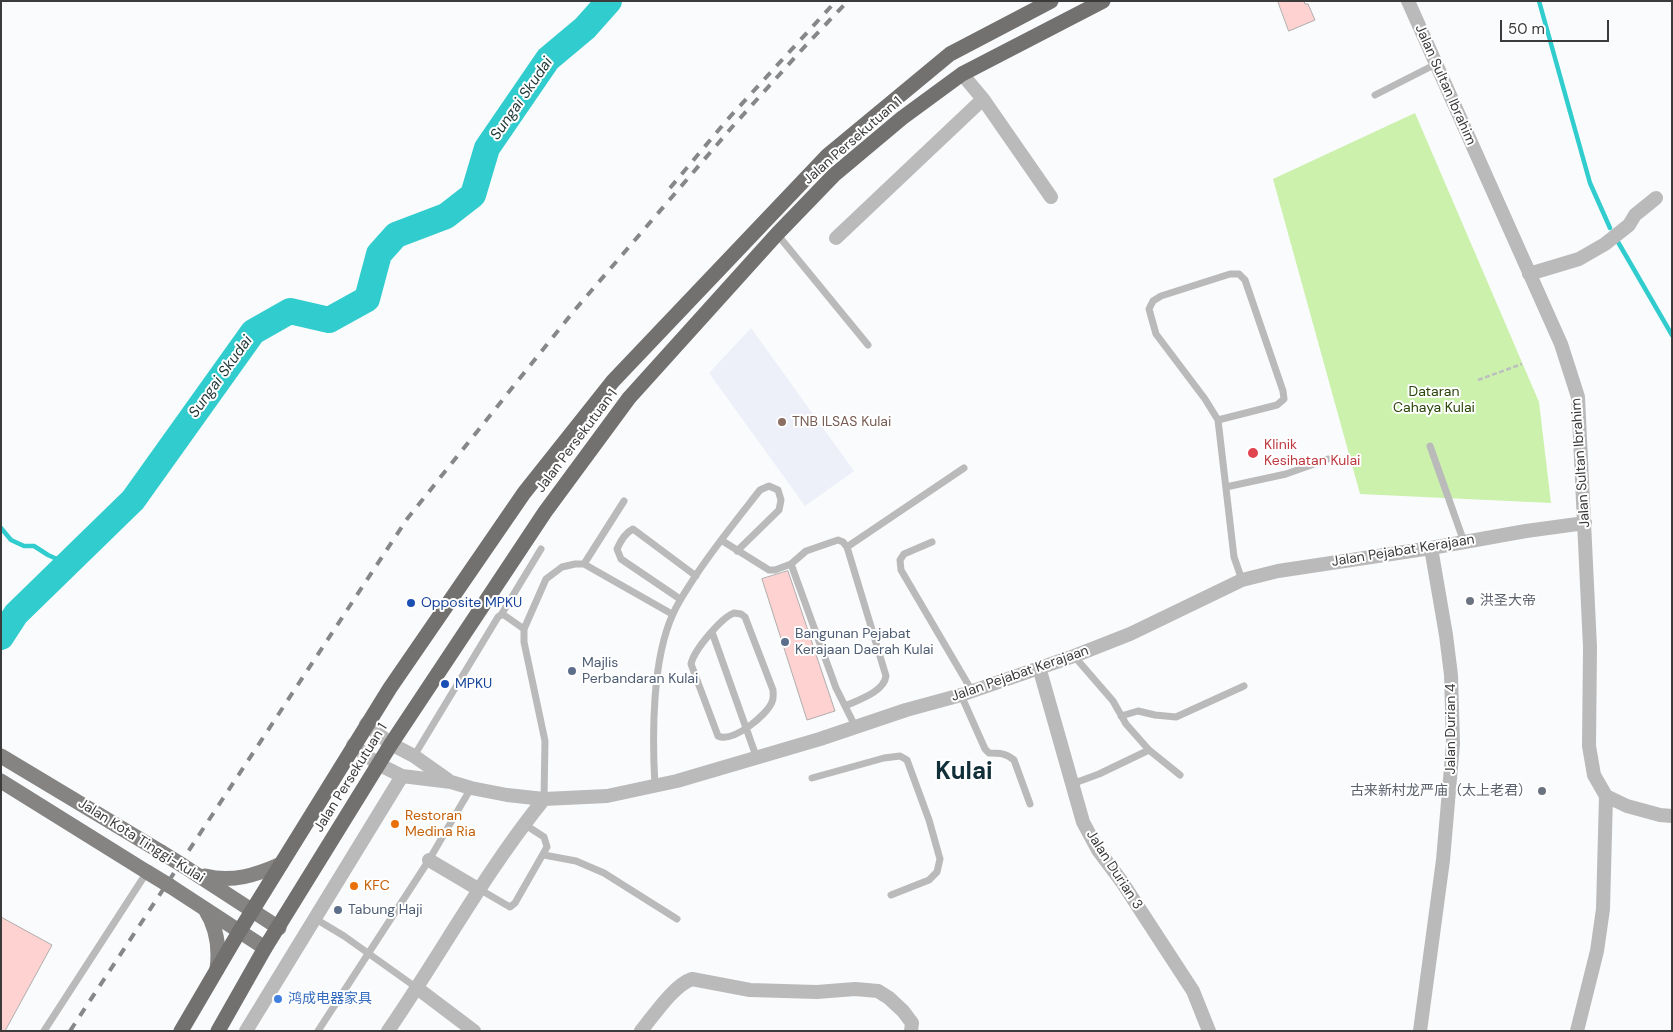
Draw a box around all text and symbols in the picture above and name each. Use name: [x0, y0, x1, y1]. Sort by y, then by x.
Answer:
scale bar: [1503, 10, 1612, 42]
text: 50 m: [1508, 19, 1545, 39]
street label: Jalan Sultan Ibrahim: [1411, 22, 1479, 148]
water label: Sungai Skudai: [487, 54, 557, 144]
street label: Jalan Persekutuan 1: [800, 94, 906, 188]
water label: Sungai Skudai: [185, 333, 257, 421]
park label: Dataran Cahaya Kulai: [1393, 384, 1475, 417]
street label: Jalan Persekutuan 1: [533, 386, 621, 496]
street label: Jalan Sultan Ibrahim: [1568, 398, 1594, 528]
place label: TNB ILSAS Kulai: [792, 414, 891, 430]
marker: TNB ILSAS Kulai: [776, 416, 788, 428]
place label: Klinik Kesihatan Kulai: [1264, 437, 1360, 470]
marker: Klinik Kesihatan Kulai: [1246, 446, 1260, 460]
street label: Jalan Pejabat Kerajaan: [1330, 531, 1476, 571]
place label: 洪圣大帝: [1480, 593, 1536, 609]
place label: Opposite MPKU: [421, 595, 522, 611]
marker: 洪圣大帝: [1464, 595, 1476, 607]
marker: Opposite MPKU: [405, 597, 417, 609]
place label: Bangunan Pejabat Kerajaan Daerah Kulai: [795, 626, 934, 658]
marker: Bangunan Pejabat Kerajaan Daerah Kulai: [779, 636, 791, 648]
street label: Jalan Pejabat Kerajaan: [949, 643, 1091, 705]
place label: Majlis Perbandaran Kulai: [582, 655, 698, 688]
marker: Majlis Perbandaran Kulai: [566, 665, 578, 677]
place label: MPKU: [455, 676, 492, 692]
marker: MPKU: [439, 678, 451, 690]
street label: Jalan Durian 4: [1443, 683, 1459, 775]
street label: Jalan Persekutuan 1: [311, 720, 391, 836]
district label: Kulai: [935, 759, 993, 787]
place label: 古来新村龙严庙（太上老君）: [1350, 783, 1532, 799]
marker: 古来新村龙严庙（太上老君）: [1536, 785, 1548, 797]
street label: Jalan Kota Tinggi-Kulai: [75, 795, 207, 887]
place label: Restoran Medina Ria: [405, 808, 476, 840]
marker: Restoran Medina Ria: [389, 818, 401, 830]
street label: Jalan Durian 3: [1082, 827, 1146, 913]
place label: KFC: [364, 878, 390, 894]
marker: KFC: [348, 880, 360, 892]
place label: Tabung Haji: [348, 902, 423, 918]
marker: Tabung Haji: [332, 904, 344, 916]
place label: 鸿成电器家具: [288, 991, 372, 1007]
marker: 鸿成电器家具: [272, 993, 284, 1005]

